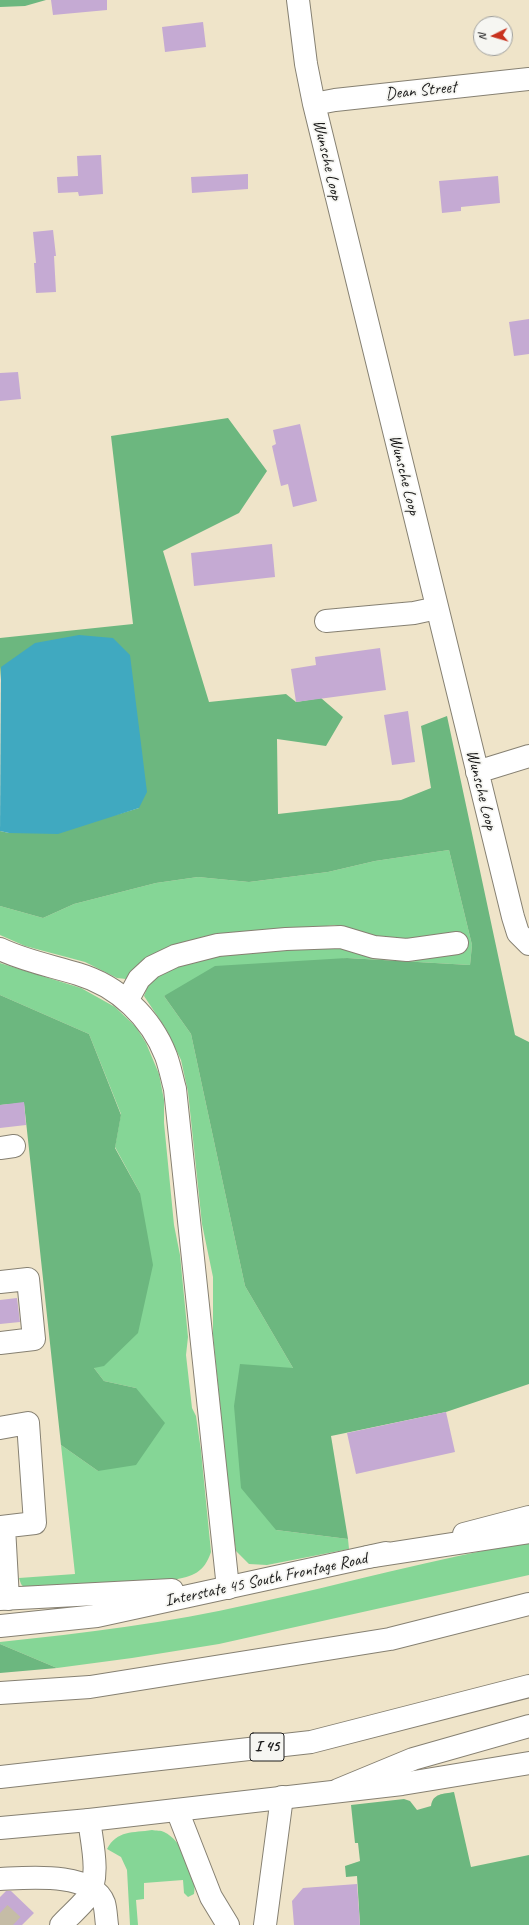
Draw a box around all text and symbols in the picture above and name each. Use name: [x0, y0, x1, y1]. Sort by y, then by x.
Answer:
north arrow: [473, 16, 513, 56]
text: N: [475, 33, 489, 41]
street label: Dean Street: [385, 77, 457, 105]
street label: Wunsche Loop: [308, 118, 346, 202]
street label: Wunsche Loop: [384, 433, 424, 517]
street label: Wunsche Loop: [461, 748, 501, 832]
street label: Interstate 45 South Frontage Road: [163, 1549, 369, 1611]
road number: I 45: [250, 1733, 284, 1761]

